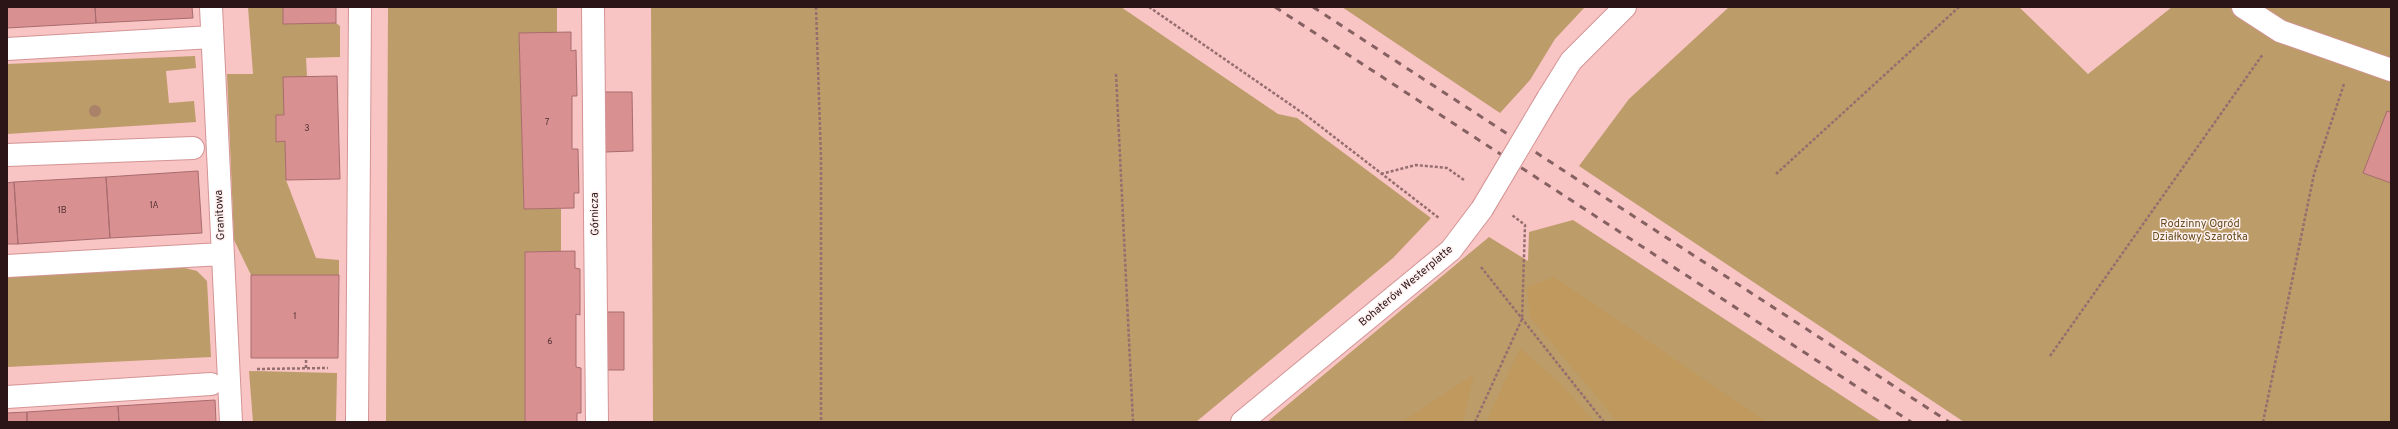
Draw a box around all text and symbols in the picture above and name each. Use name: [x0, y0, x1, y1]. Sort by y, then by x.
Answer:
house number: 7: [545, 117, 550, 128]
house number: 3: [304, 123, 310, 134]
street label: Granitowa: [212, 189, 228, 240]
street label: Górnicza: [588, 192, 602, 236]
house number: 1A: [149, 200, 159, 211]
house number: 1B: [57, 205, 67, 216]
park label: Rodzinny Ogród Działkowy Szarotka: [2152, 217, 2248, 244]
street label: Bohaterów Westerplatte: [1356, 242, 1456, 329]
house number: 1: [293, 311, 297, 322]
house number: 6: [547, 336, 553, 347]

